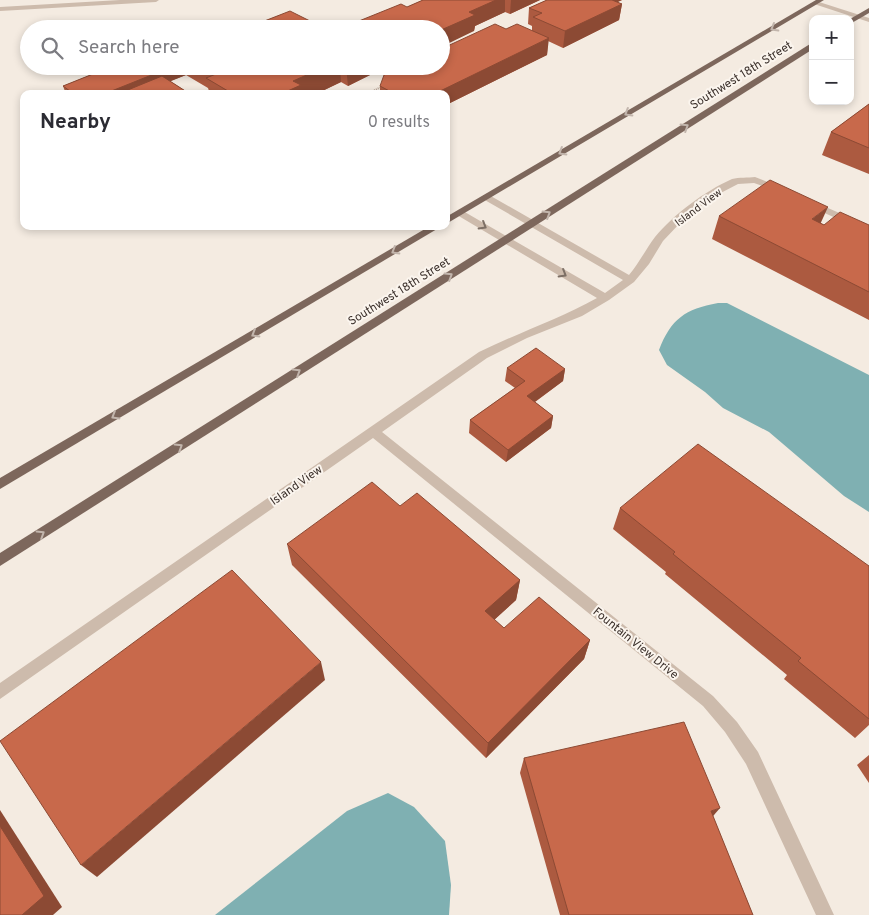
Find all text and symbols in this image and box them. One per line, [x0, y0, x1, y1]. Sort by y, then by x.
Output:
map controls [809, 15, 854, 105]
button: + [809, 15, 854, 60]
search box [20, 20, 450, 75]
one-way arrow [770, 21, 779, 31]
icon: search [38, 34, 66, 62]
text: Search here [78, 36, 180, 60]
street label: Southwest 18th Street [687, 38, 796, 114]
button: − [809, 60, 854, 105]
one-way arrow [625, 107, 634, 117]
text: Nearby [40, 109, 111, 136]
text: 0 results [368, 113, 430, 133]
one-way arrow [679, 124, 688, 133]
one-way arrow [559, 146, 568, 156]
street label: Island View [672, 186, 725, 230]
one-way arrow [542, 210, 551, 220]
one-way arrow [478, 220, 487, 230]
one-way arrow [391, 245, 400, 255]
street label: Southwest 18th Street [345, 254, 454, 330]
one-way arrow [558, 267, 567, 277]
one-way arrow [443, 273, 452, 283]
one-way arrow [251, 327, 260, 337]
one-way arrow [291, 369, 300, 379]
one-way arrow [112, 410, 121, 420]
one-way arrow [173, 444, 182, 453]
street label: Island View [267, 462, 326, 510]
one-way arrow [36, 530, 45, 540]
street label: Fountain View Drive [589, 604, 682, 683]

